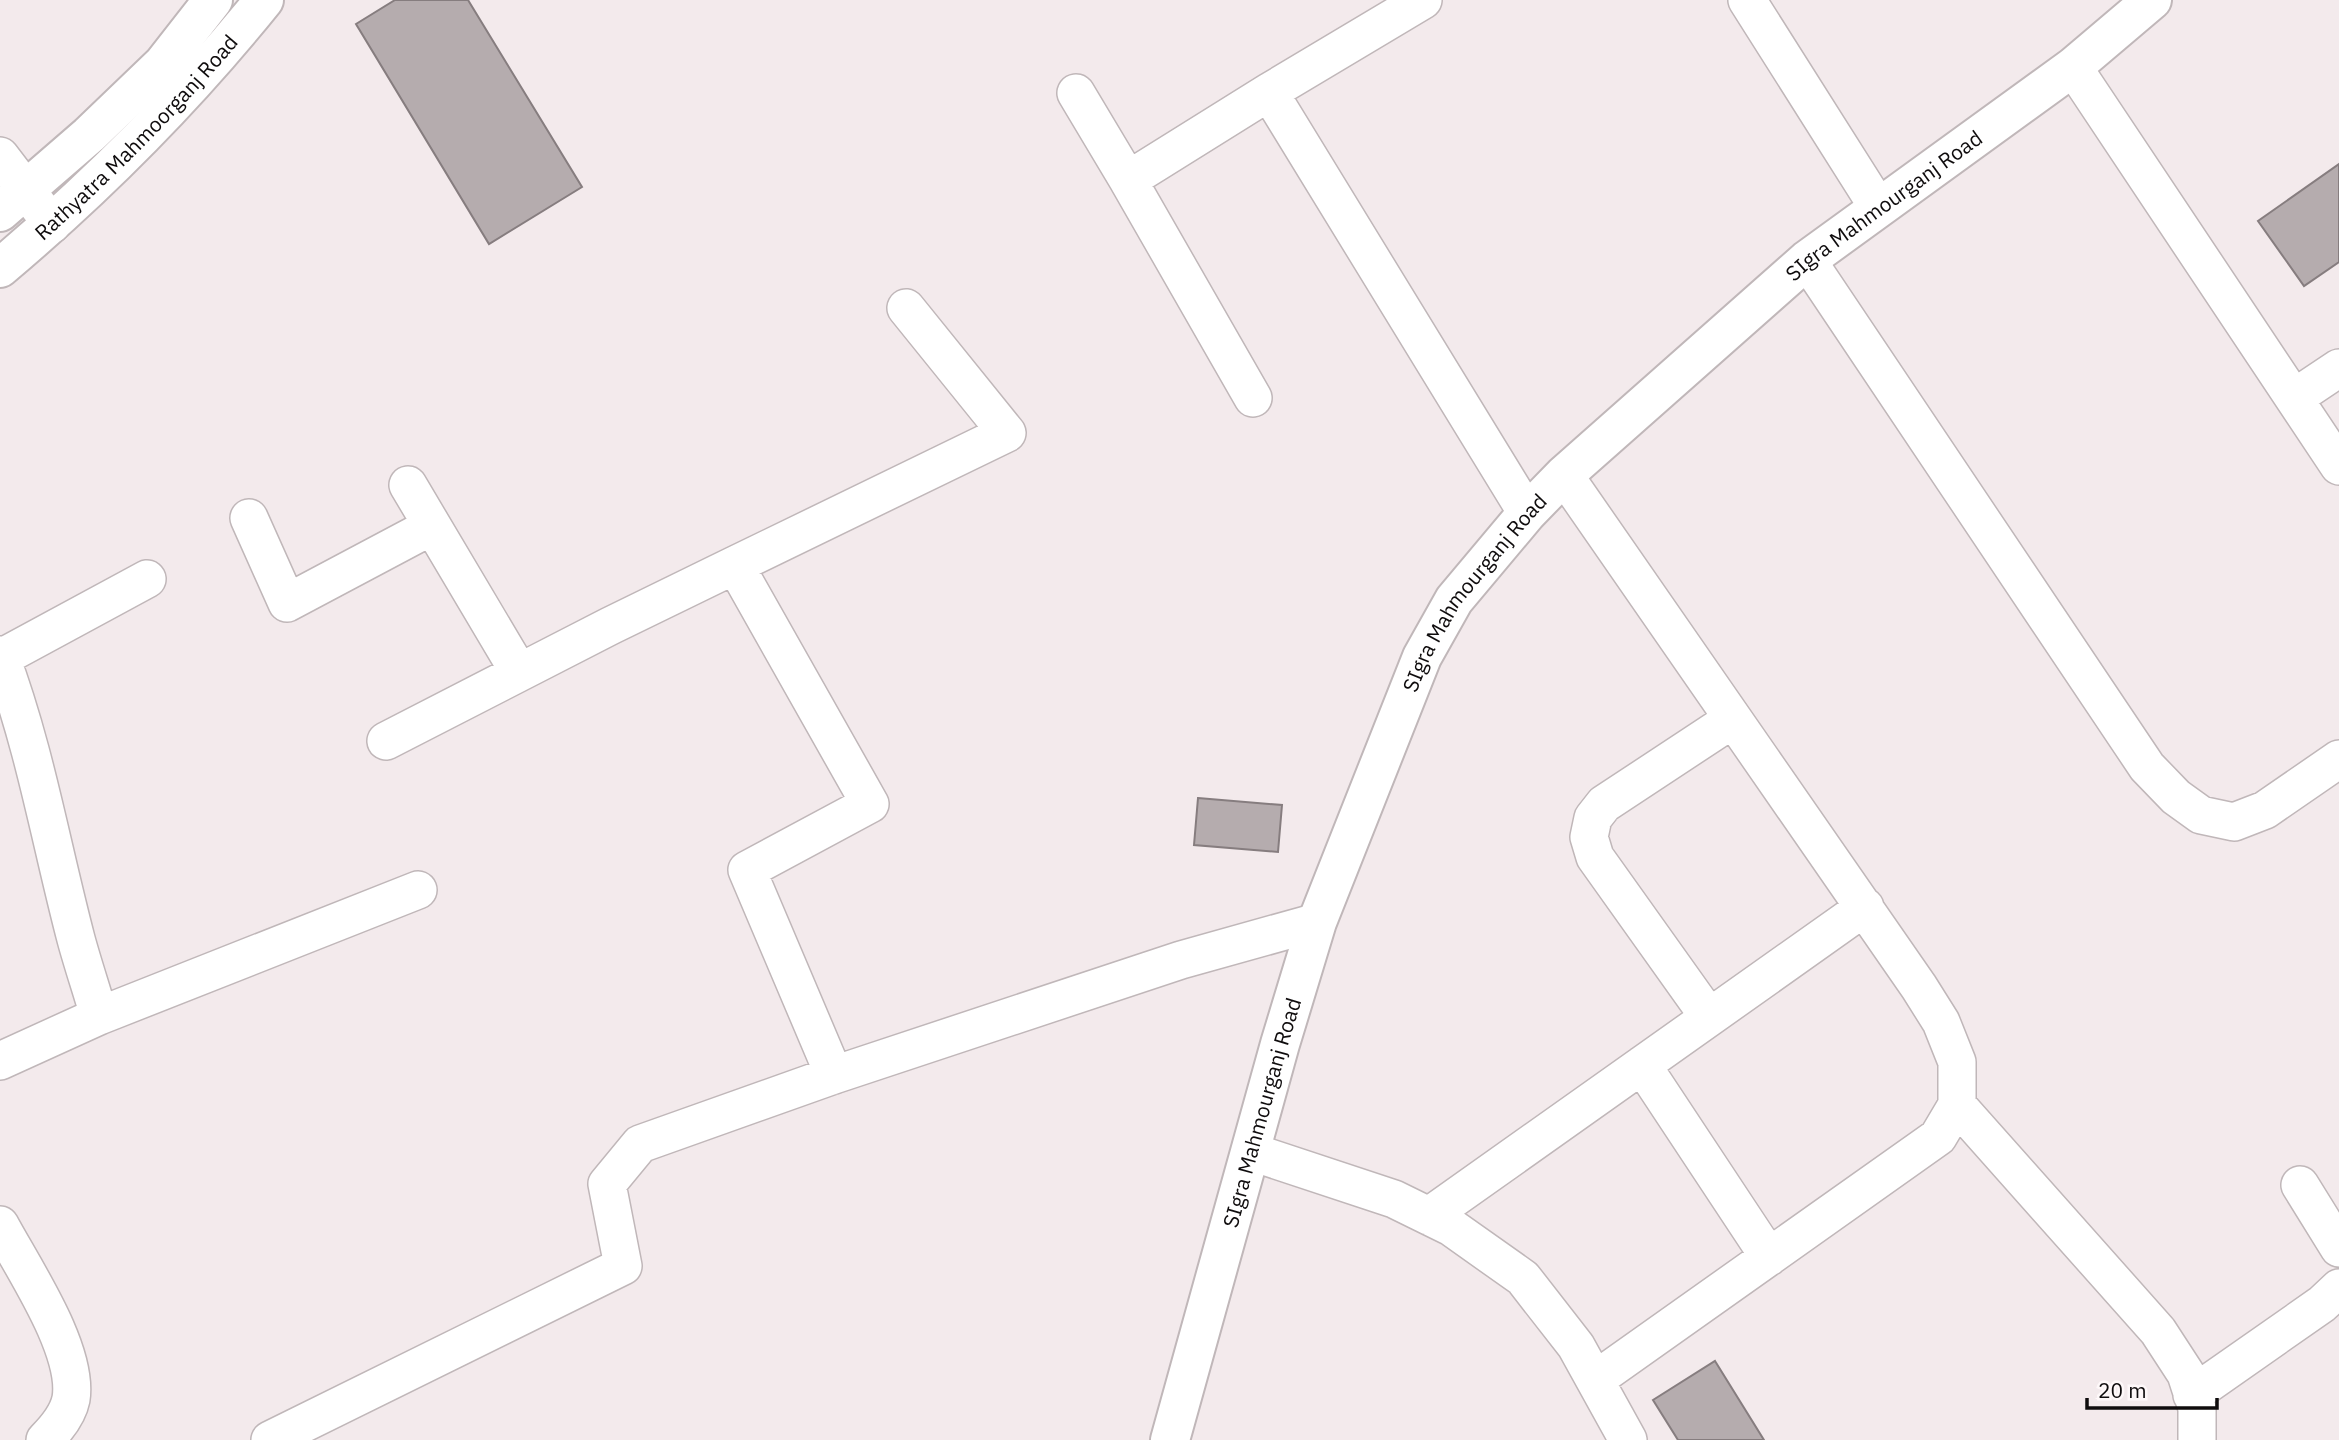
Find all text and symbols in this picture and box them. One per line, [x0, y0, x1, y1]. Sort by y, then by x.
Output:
street label: Rathyatra Mahmoorganj Road [28, 28, 244, 246]
street label: SIgra Mahmourganj Road [1779, 124, 1988, 287]
street label: SIgra Mahmourganj Road [1396, 487, 1553, 696]
street label: SIgra Mahmourganj Road [1216, 994, 1307, 1231]
scale bar [2087, 1366, 2216, 1410]
text: 20 m [2098, 1376, 2147, 1404]

